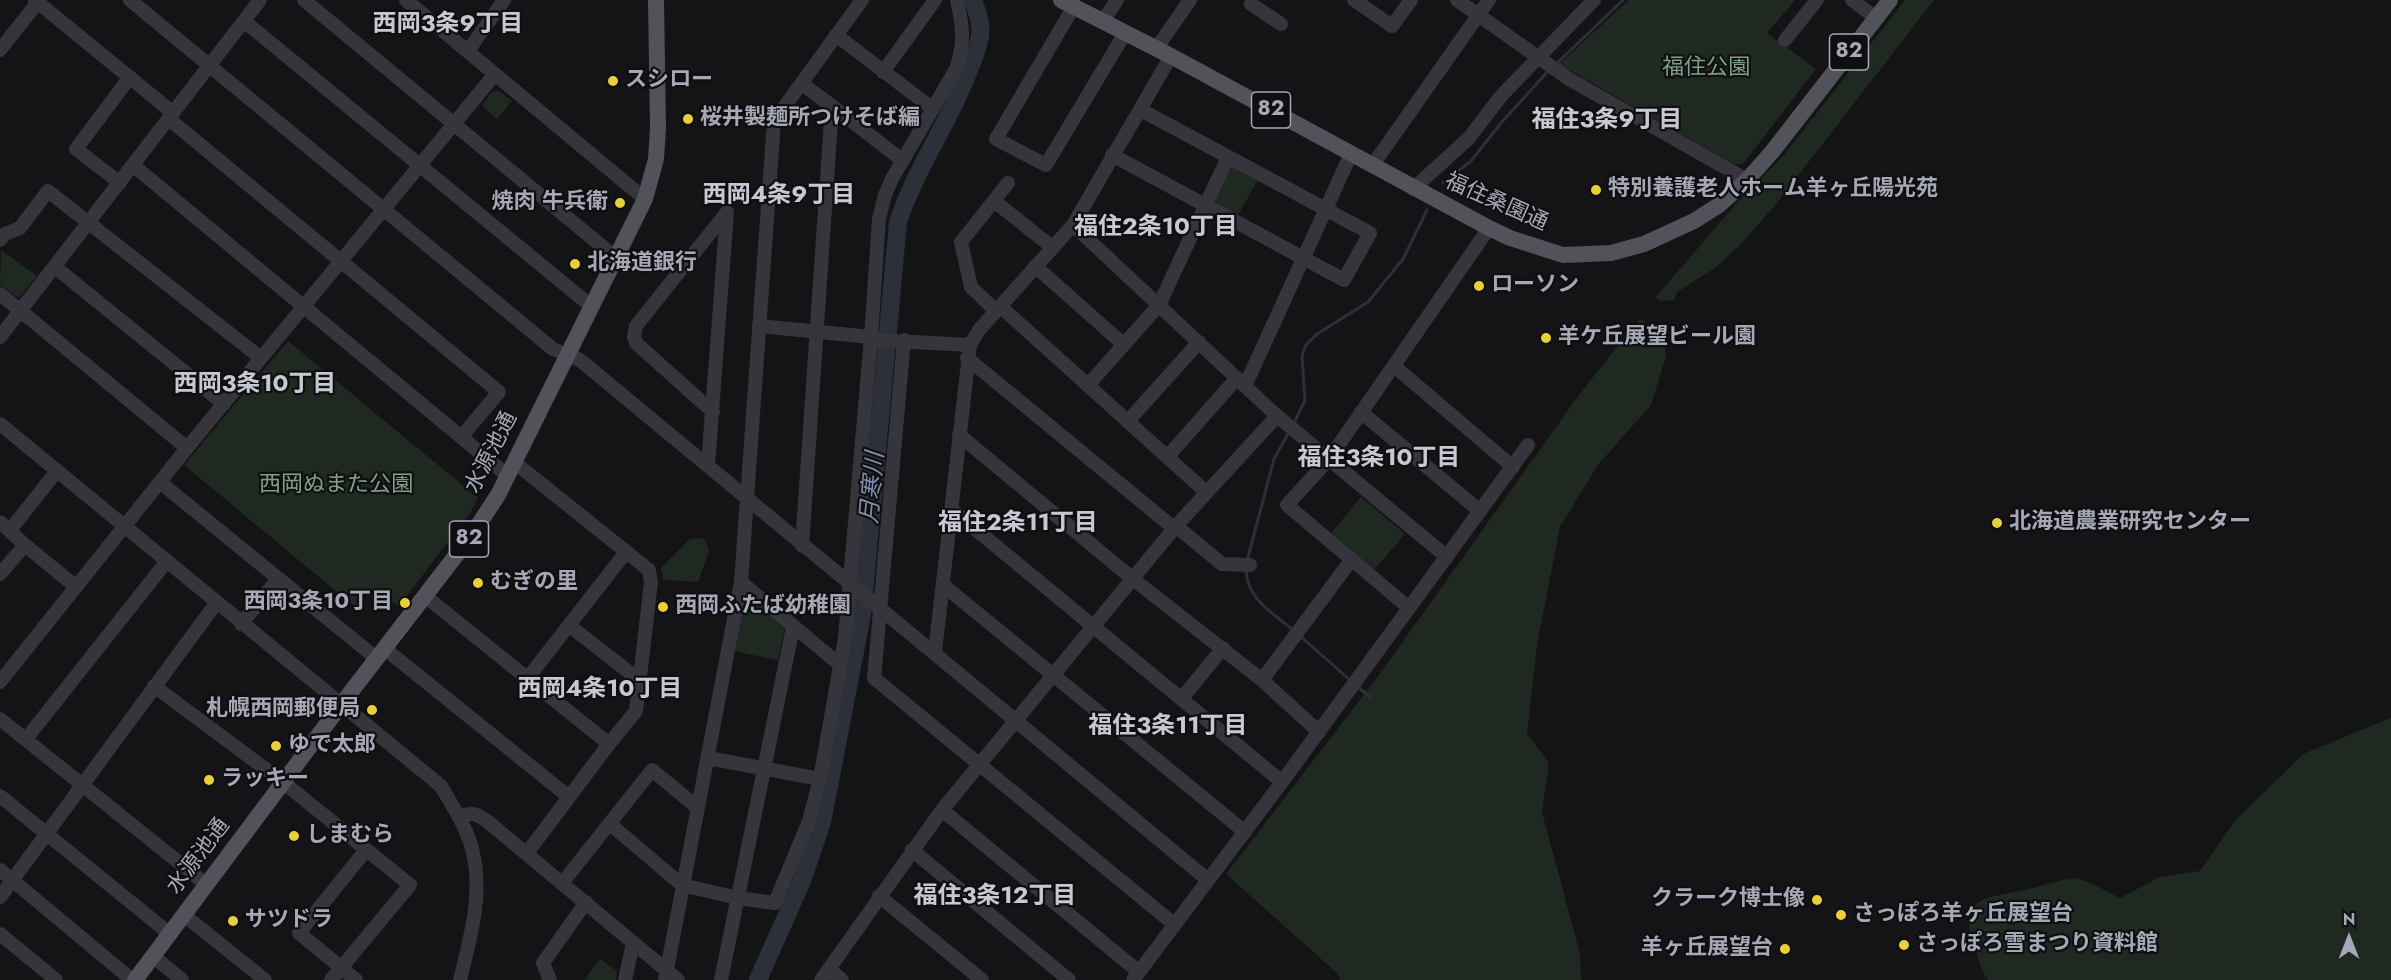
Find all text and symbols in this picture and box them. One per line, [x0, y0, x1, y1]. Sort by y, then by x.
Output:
district label: 西岡3条9丁目 [373, 11, 523, 39]
road number: 82 [1830, 34, 1868, 70]
park label: 福住公園 [1662, 56, 1750, 82]
place label: スシロー [625, 68, 713, 94]
marker: スシロー [606, 74, 620, 88]
road number: 82 [1252, 92, 1290, 128]
place label: 桜井製麺所つけそば編 [700, 106, 920, 132]
district label: 福住3条9丁目 [1532, 107, 1682, 135]
marker: 桜井製麺所つけそば編 [681, 112, 695, 126]
street label: 福住桑園通 [1440, 169, 1552, 237]
place label: 特別養護老人ホーム羊ヶ丘陽光苑 [1608, 177, 1938, 203]
district label: 西岡4条9丁目 [703, 182, 855, 210]
marker: 特別養護老人ホーム羊ヶ丘陽光苑 [1589, 183, 1603, 197]
place label: 焼肉 牛兵衛 [491, 190, 608, 216]
marker: 焼肉 牛兵衛 [613, 196, 627, 210]
district label: 福住2条10丁目 [1074, 214, 1238, 242]
place label: 北海道銀行 [587, 251, 697, 277]
marker: 北海道銀行 [568, 257, 582, 271]
place label: ローソン [1491, 273, 1579, 299]
marker: ローソン [1472, 279, 1486, 293]
place label: 羊ケ丘展望ビール園 [1558, 325, 1756, 351]
marker: 羊ケ丘展望ビール園 [1539, 331, 1553, 345]
district label: 西岡3条10丁目 [173, 371, 337, 399]
street label: 水源池通 [460, 408, 524, 498]
district label: 福住3条10丁目 [1297, 445, 1461, 473]
water label: 月寒川 [857, 451, 891, 525]
park label: 西岡ぬまた公園 [259, 473, 413, 499]
district label: 福住2条11丁目 [938, 510, 1098, 538]
place label: 北海道農業研究センター [2009, 510, 2251, 536]
marker: 北海道農業研究センター [1990, 516, 2004, 530]
road number: 82 [450, 521, 488, 557]
place label: むぎの里 [490, 570, 578, 596]
marker: むぎの里 [471, 576, 485, 590]
place label: 西岡3条10丁目 [244, 590, 393, 616]
place label: 西岡ふたば幼稚園 [675, 594, 851, 620]
marker: 西岡3条10丁目 [398, 596, 412, 610]
marker: 西岡ふたば幼稚園 [656, 600, 670, 614]
district label: 西岡4条10丁目 [518, 676, 682, 704]
place label: 札幌西岡郵便局 [206, 697, 360, 723]
marker: 札幌西岡郵便局 [365, 703, 379, 717]
district label: 福住3条11丁目 [1088, 713, 1248, 741]
place label: ゆで太郎 [288, 733, 376, 759]
marker: ゆで太郎 [269, 739, 283, 753]
place label: ラッキー [221, 767, 309, 793]
marker: ラッキー [202, 773, 216, 787]
street label: 水源池通 [162, 814, 236, 900]
place label: しまむら [306, 823, 394, 849]
marker: しまむら [287, 829, 301, 843]
district label: 福住3条12丁目 [914, 883, 1076, 911]
place label: クラーク博士像 [1651, 887, 1805, 913]
marker: クラーク博士像 [1810, 893, 1824, 907]
place label: さっぽろ羊ヶ丘展望台 [1853, 902, 2073, 928]
place label: サツドラ [245, 908, 333, 934]
marker: さっぽろ羊ヶ丘展望台 [1834, 908, 1848, 922]
north arrow [2319, 908, 2379, 968]
text: N [2343, 908, 2355, 931]
marker: サツドラ [226, 914, 240, 928]
place label: さっぽろ雪まつり資料館 [1916, 932, 2158, 958]
place label: 羊ヶ丘展望台 [1641, 936, 1773, 962]
marker: さっぽろ雪まつり資料館 [1897, 938, 1911, 952]
marker: 羊ヶ丘展望台 [1778, 942, 1792, 956]

